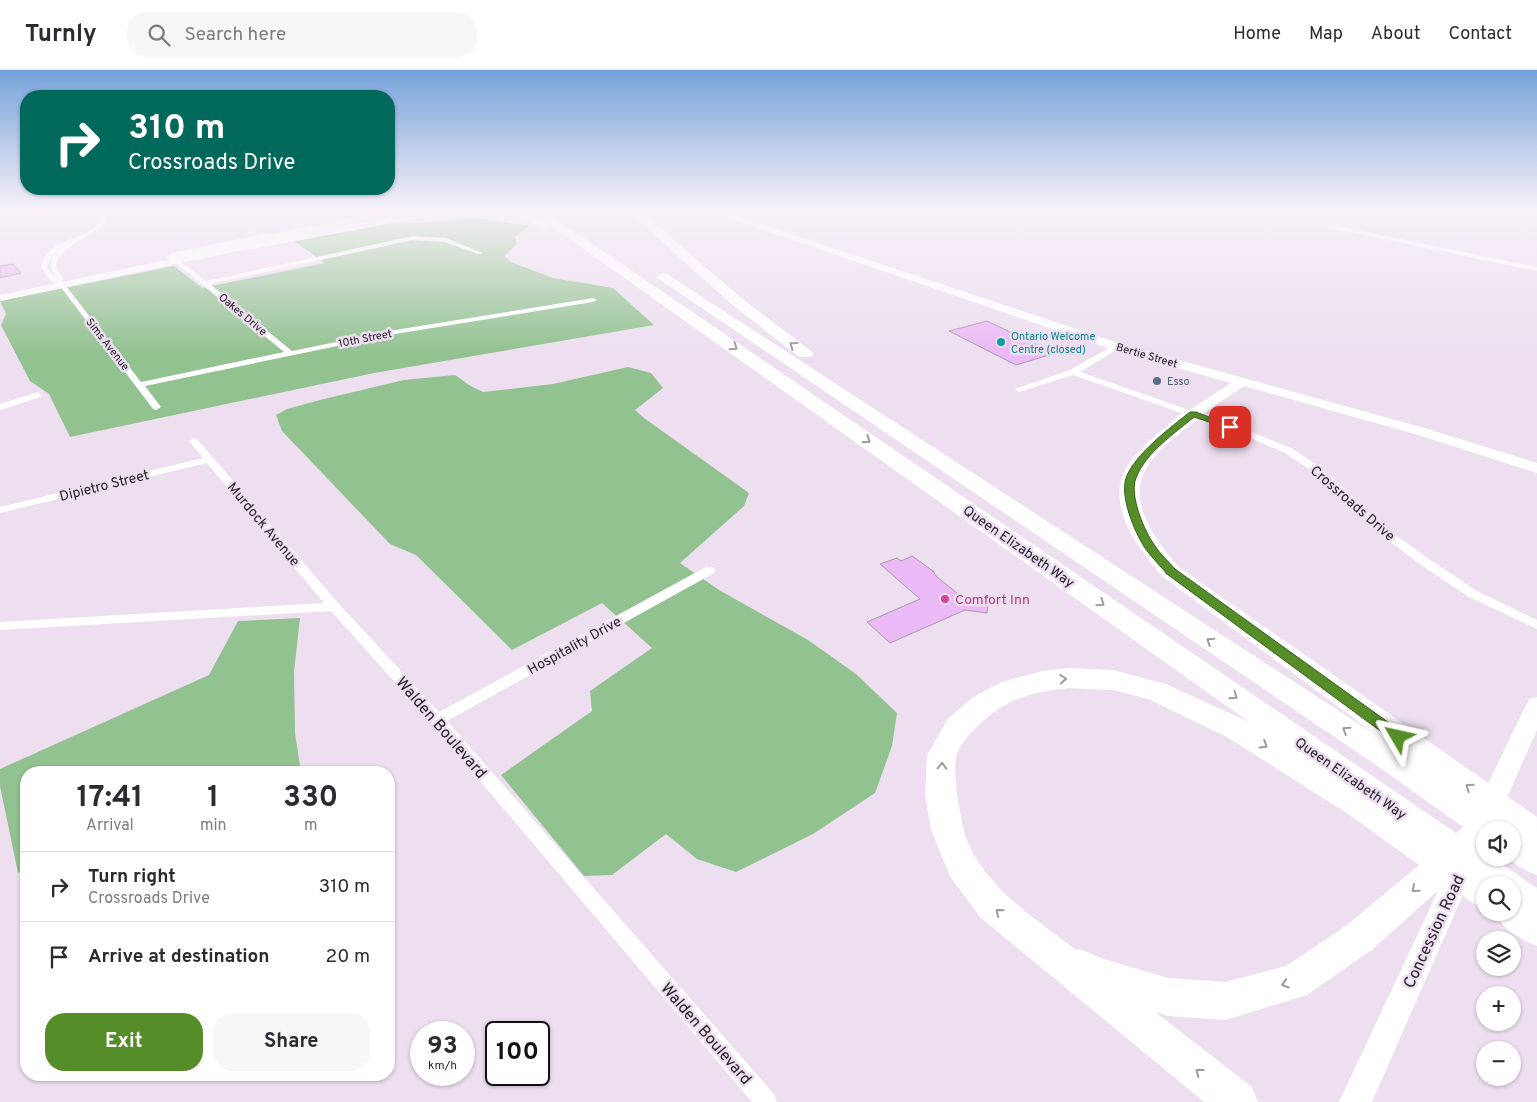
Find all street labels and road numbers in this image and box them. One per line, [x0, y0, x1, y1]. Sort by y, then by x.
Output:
street label: Oakes Drive [215, 291, 269, 339]
street label: Sims Avenue [82, 316, 132, 374]
street label: 10th Street [337, 327, 393, 351]
street label: Bertie Street [1114, 341, 1179, 371]
street label: Crossroads Drive [1306, 463, 1398, 545]
street label: Dipietro Street [58, 467, 151, 506]
street label: Murdock Avenue [223, 480, 303, 570]
street label: Queen Elizabeth Way [959, 502, 1077, 592]
street label: Hospitality Drive [525, 614, 624, 679]
street label: Walden Boulevard [391, 673, 490, 783]
street label: Queen Elizabeth Way [1291, 734, 1409, 824]
street label: Concession Road [1400, 872, 1470, 992]
street label: Walden Boulevard [656, 979, 755, 1089]

